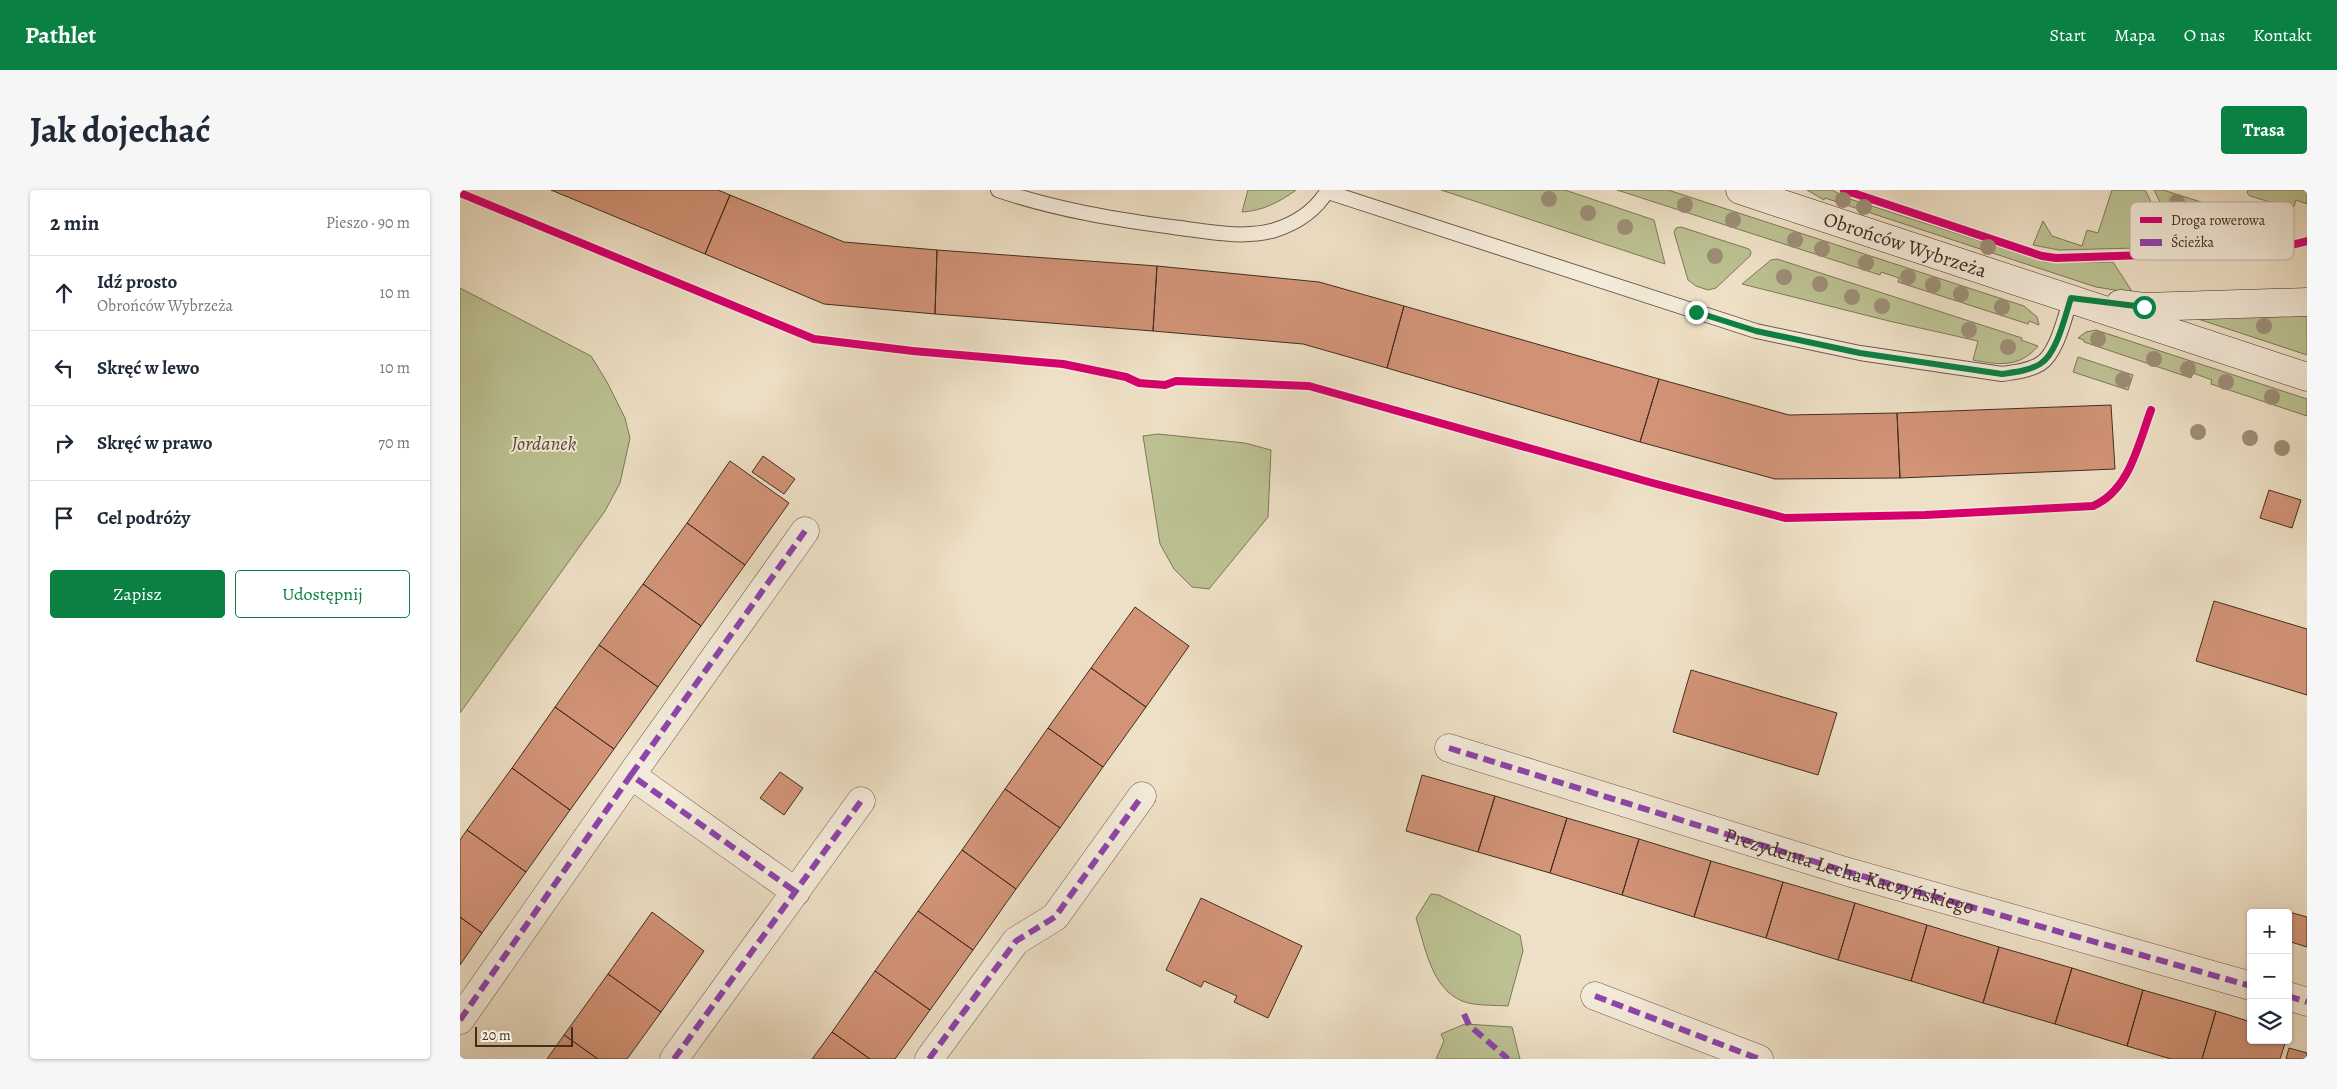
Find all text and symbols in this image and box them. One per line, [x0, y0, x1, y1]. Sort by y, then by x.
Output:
text: Pathlet [25, 19, 96, 51]
text: Start [2050, 23, 2086, 47]
text: Mapa [2114, 23, 2156, 47]
text: O nas [2184, 23, 2225, 47]
text: Kontakt [2253, 23, 2312, 47]
text: Jak dojechać [30, 106, 210, 154]
button: Trasa [2221, 106, 2307, 154]
legend [2130, 202, 2294, 260]
street label: Obrońców Wybrzeża [1820, 206, 1991, 285]
text: 2 min [50, 209, 99, 237]
text: Droga rowerowa [2171, 211, 2266, 230]
text: Pieszo · 90 m [326, 212, 410, 234]
text: Ścieżka [2171, 233, 2214, 252]
text: Idź prosto [97, 269, 177, 295]
icon: ahead [50, 279, 78, 307]
text: 10 m [380, 282, 410, 304]
text: Obrońców Wybrzeża [97, 295, 233, 317]
route start [2133, 296, 2156, 319]
route end [1685, 301, 1708, 324]
icon: left [50, 354, 78, 382]
text: Skręć w lewo [97, 355, 200, 381]
text: 10 m [380, 357, 410, 379]
icon: right [50, 429, 78, 457]
text: Skręć w prawo [97, 430, 212, 456]
park label: Jordanek [511, 430, 576, 457]
text: 70 m [378, 432, 410, 454]
icon: arrive [50, 504, 78, 532]
text: Cel podróży [97, 505, 190, 531]
button: Zapisz [50, 570, 225, 618]
button: Udostępnij [235, 570, 410, 618]
street label: Prezydenta Lecha Kaczyńskiego [1721, 821, 1977, 921]
map controls [2247, 909, 2292, 1044]
button: + [2247, 909, 2292, 954]
button: − [2247, 954, 2292, 999]
button: layers [2247, 999, 2292, 1044]
scale bar [475, 1024, 572, 1047]
text: 20 m [482, 1026, 511, 1045]

